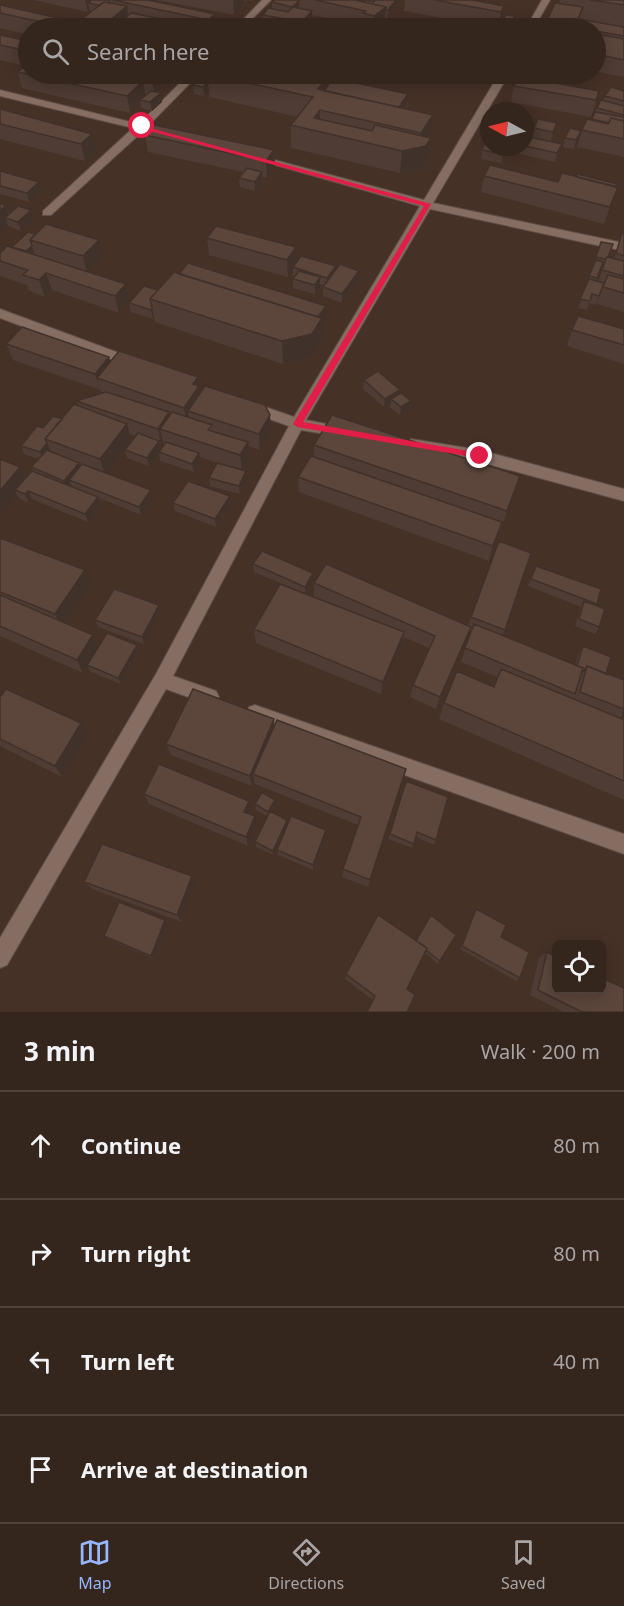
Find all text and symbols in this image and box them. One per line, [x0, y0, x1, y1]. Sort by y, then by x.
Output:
search box [18, 18, 606, 84]
icon: search [39, 35, 72, 68]
text: Search here [87, 36, 209, 66]
north arrow [480, 102, 534, 156]
route start [128, 112, 154, 138]
route end [466, 442, 492, 468]
map controls [552, 940, 606, 994]
button: locate [552, 940, 606, 994]
text: 3 min [24, 1033, 96, 1069]
text: Walk · 200 m [481, 1038, 600, 1065]
icon: ahead [24, 1129, 57, 1162]
text: Continue [81, 1130, 181, 1160]
text: 80 m [553, 1132, 600, 1159]
icon: right [24, 1237, 57, 1270]
text: Turn right [81, 1238, 191, 1268]
text: 80 m [553, 1240, 600, 1267]
icon: left [24, 1345, 57, 1378]
text: Turn left [81, 1346, 175, 1376]
text: 40 m [553, 1348, 600, 1375]
icon: arrive [24, 1453, 57, 1486]
text: Arrive at destination [81, 1454, 308, 1484]
tab: Map [78, 1536, 112, 1594]
tab: Directions [268, 1536, 344, 1594]
tab: Saved [501, 1536, 546, 1594]

